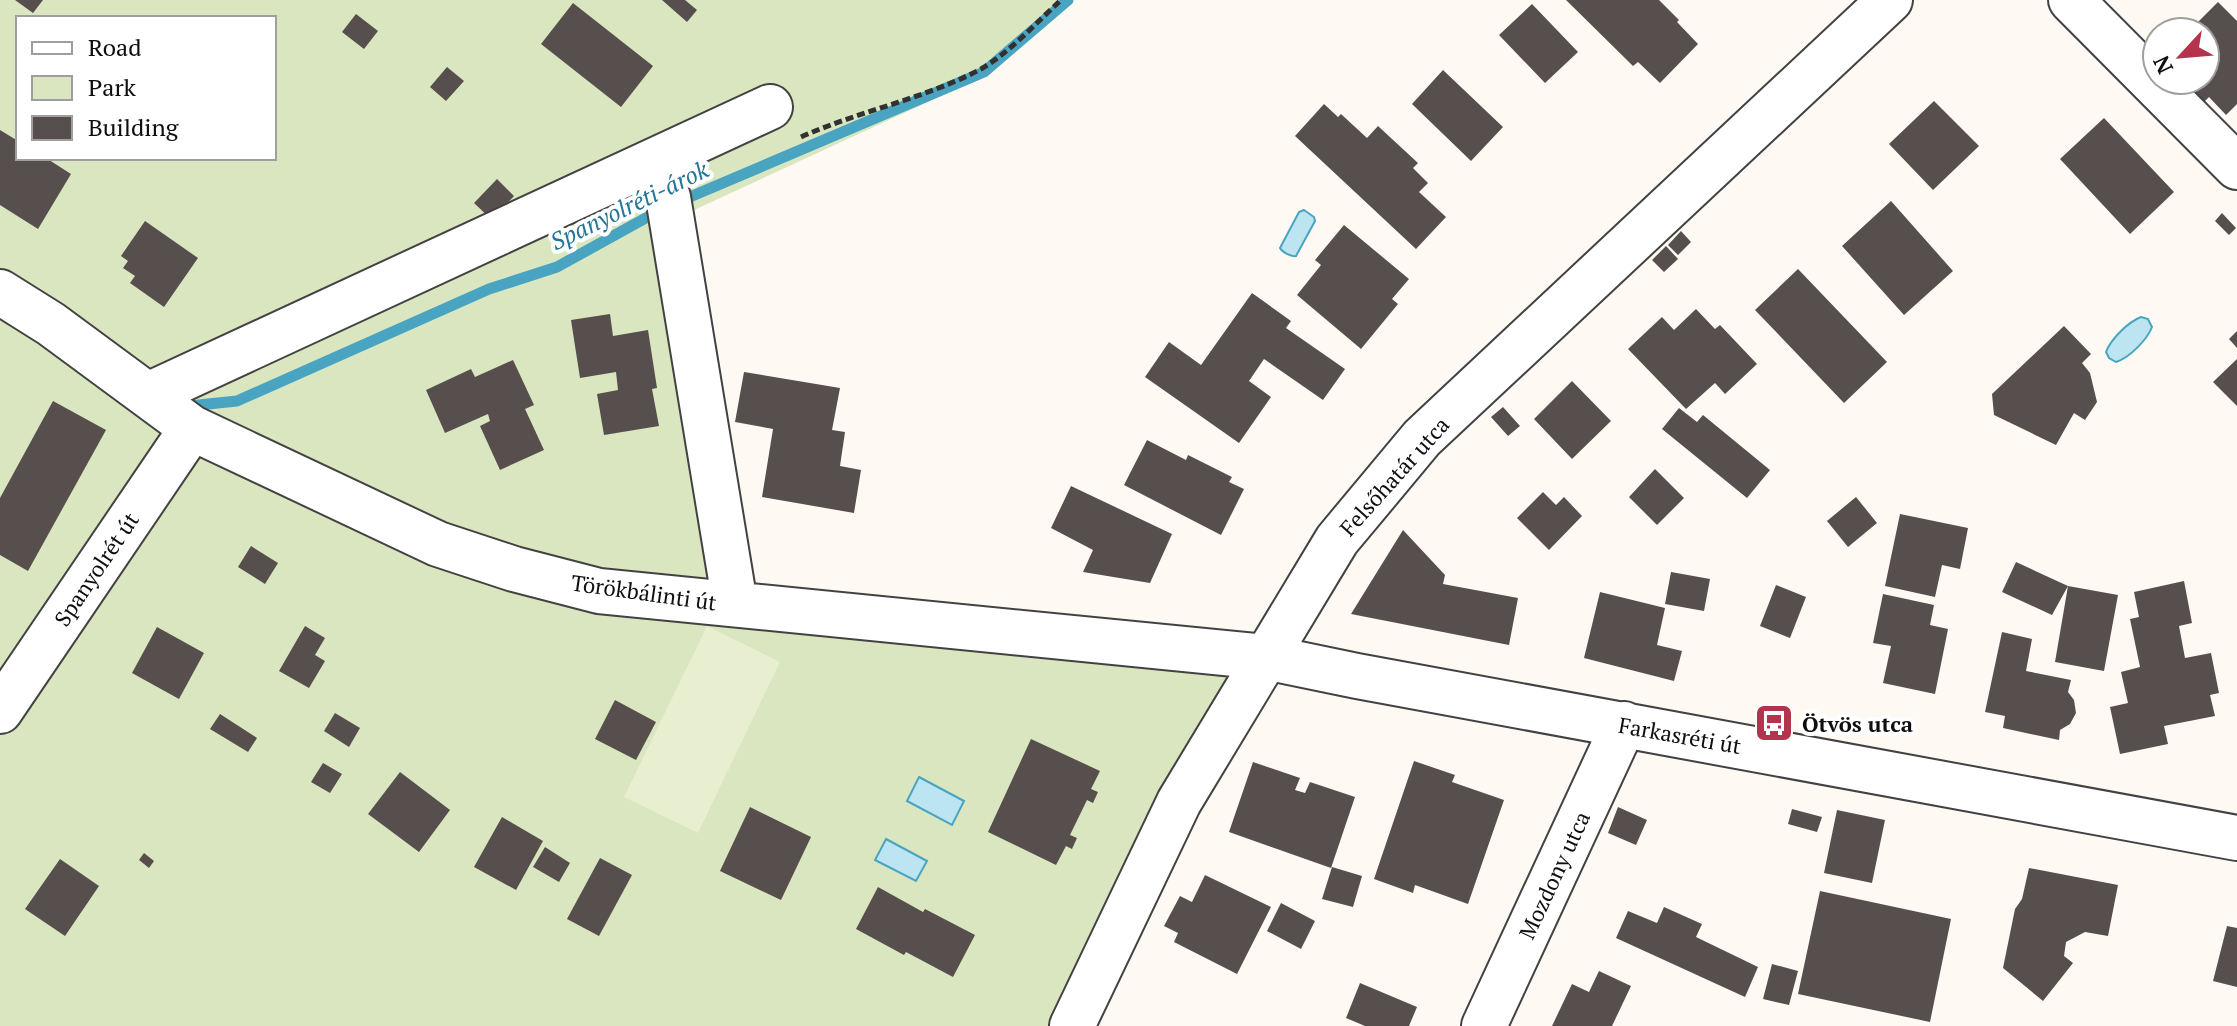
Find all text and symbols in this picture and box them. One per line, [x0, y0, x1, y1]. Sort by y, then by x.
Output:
legend [16, 16, 276, 160]
north arrow [2141, 16, 2221, 96]
text: Road [88, 31, 142, 63]
text: N [2146, 51, 2179, 79]
text: Park [88, 71, 137, 103]
text: Building [88, 111, 179, 143]
water label: Spanyolréti-árok [545, 153, 714, 257]
street label: Felsőhatár utca [1333, 410, 1455, 542]
street label: Spanyolrét út [47, 506, 145, 632]
street label: Törökbálinti út [569, 567, 719, 617]
bus stop icon: Ötvös utca [1753, 702, 1795, 744]
place label: Ötvös utca [1802, 709, 1913, 738]
street label: Farkasréti út [1616, 710, 1744, 760]
street label: Mozdony utca [1512, 806, 1596, 944]

